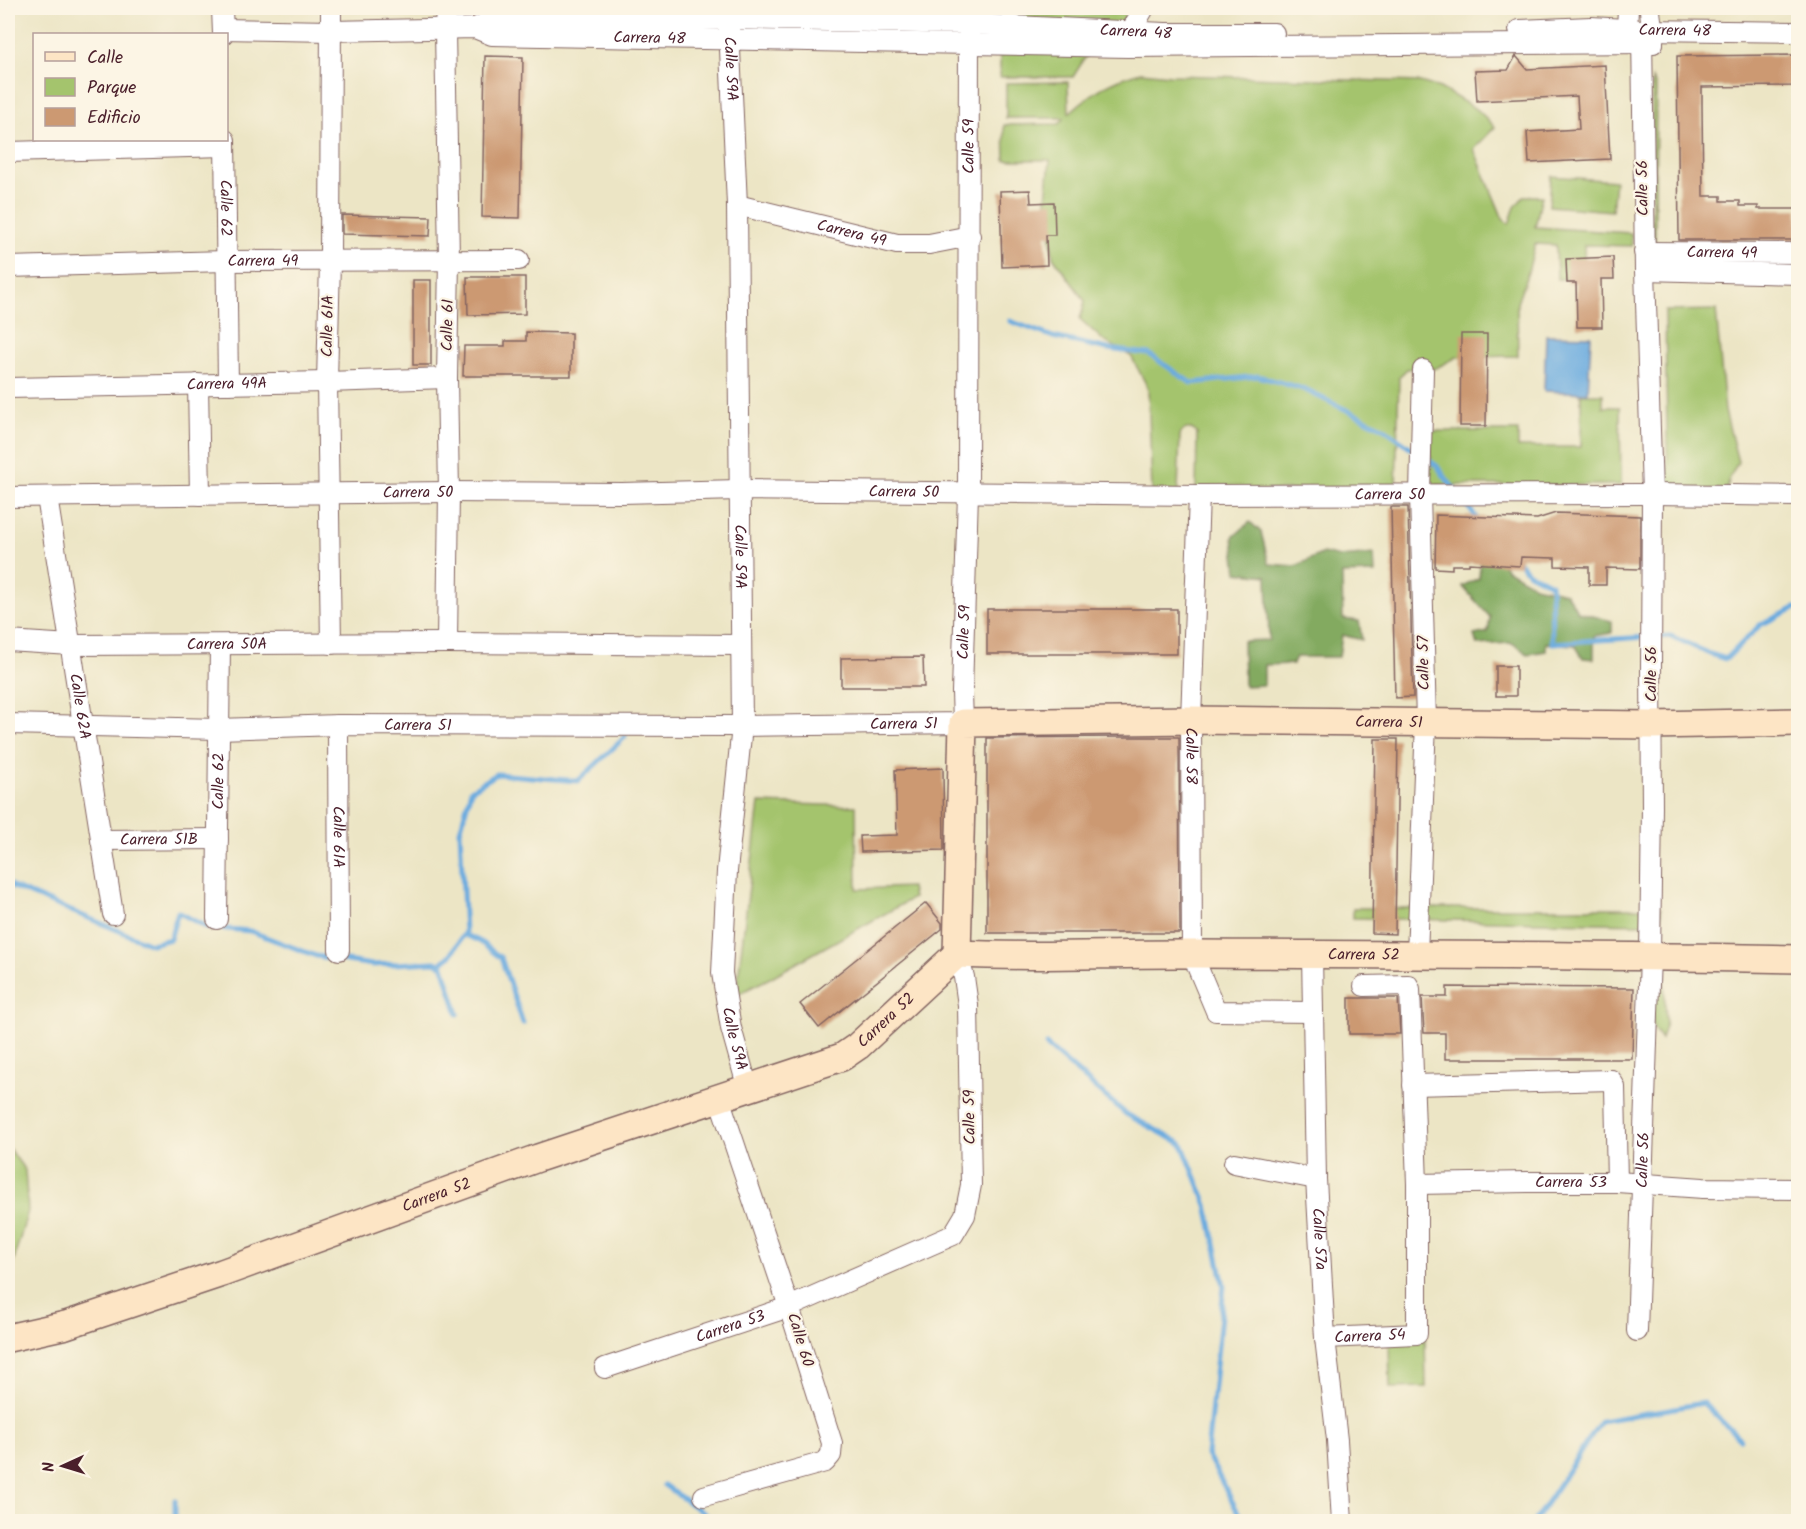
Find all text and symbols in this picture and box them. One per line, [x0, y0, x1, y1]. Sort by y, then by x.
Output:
street label: Carrera 48 [1638, 17, 1712, 43]
street label: Carrera 48 [1099, 18, 1173, 46]
street label: Carrera 48 [613, 25, 686, 51]
legend [33, 33, 228, 141]
street label: Calle 59A [717, 36, 745, 102]
text: Calle [87, 44, 123, 73]
text: Parque [87, 74, 136, 103]
text: Edificio [87, 104, 141, 133]
street label: Calle 59 [956, 119, 981, 174]
street label: Calle 56 [1630, 160, 1656, 216]
street label: Calle 62 [213, 179, 239, 237]
street label: Carrera 49 [814, 212, 889, 254]
street label: Carrera 49 [1687, 240, 1758, 265]
street label: Carrera 49 [227, 248, 299, 273]
street label: Calle 61A [315, 294, 341, 357]
street label: Calle 61 [435, 299, 461, 351]
street label: Carrera 49A [186, 371, 268, 397]
street label: Carrera 50 [382, 479, 453, 505]
street label: Carrera 50 [868, 479, 939, 505]
street label: Carrera 50 [1355, 482, 1425, 507]
street label: Calle 59A [728, 524, 753, 590]
street label: Calle 59 [950, 604, 977, 660]
street label: Carrera 50A [187, 631, 267, 657]
street label: Calle 57 [1411, 635, 1437, 690]
street label: Calle 56 [1639, 646, 1664, 702]
street label: Calle 62A [63, 672, 98, 741]
street label: Carrera 51 [1355, 709, 1423, 735]
street label: Carrera 51 [870, 711, 938, 737]
street label: Carrera 51 [384, 713, 452, 738]
street label: Calle 58 [1179, 727, 1204, 785]
street label: Calle 62 [206, 752, 231, 810]
street label: Calle 61A [326, 806, 351, 868]
street label: Carrera 51B [120, 827, 198, 852]
street label: Carrera 52 [1328, 942, 1400, 967]
street label: Carrera 52 [851, 986, 921, 1054]
street label: Calle 59A [715, 1005, 755, 1074]
street label: Calle 59 [957, 1089, 983, 1145]
street label: Calle 56 [1629, 1132, 1656, 1189]
street label: Carrera 53 [1535, 1170, 1607, 1195]
street label: Carrera 52 [398, 1171, 474, 1219]
street label: Calle 57a [1305, 1207, 1334, 1271]
street label: Carrera 53 [692, 1303, 768, 1350]
street label: Calle 60 [780, 1310, 820, 1370]
street label: Carrera 54 [1334, 1322, 1406, 1350]
north arrow [33, 1436, 93, 1496]
text: N [37, 1461, 62, 1473]

